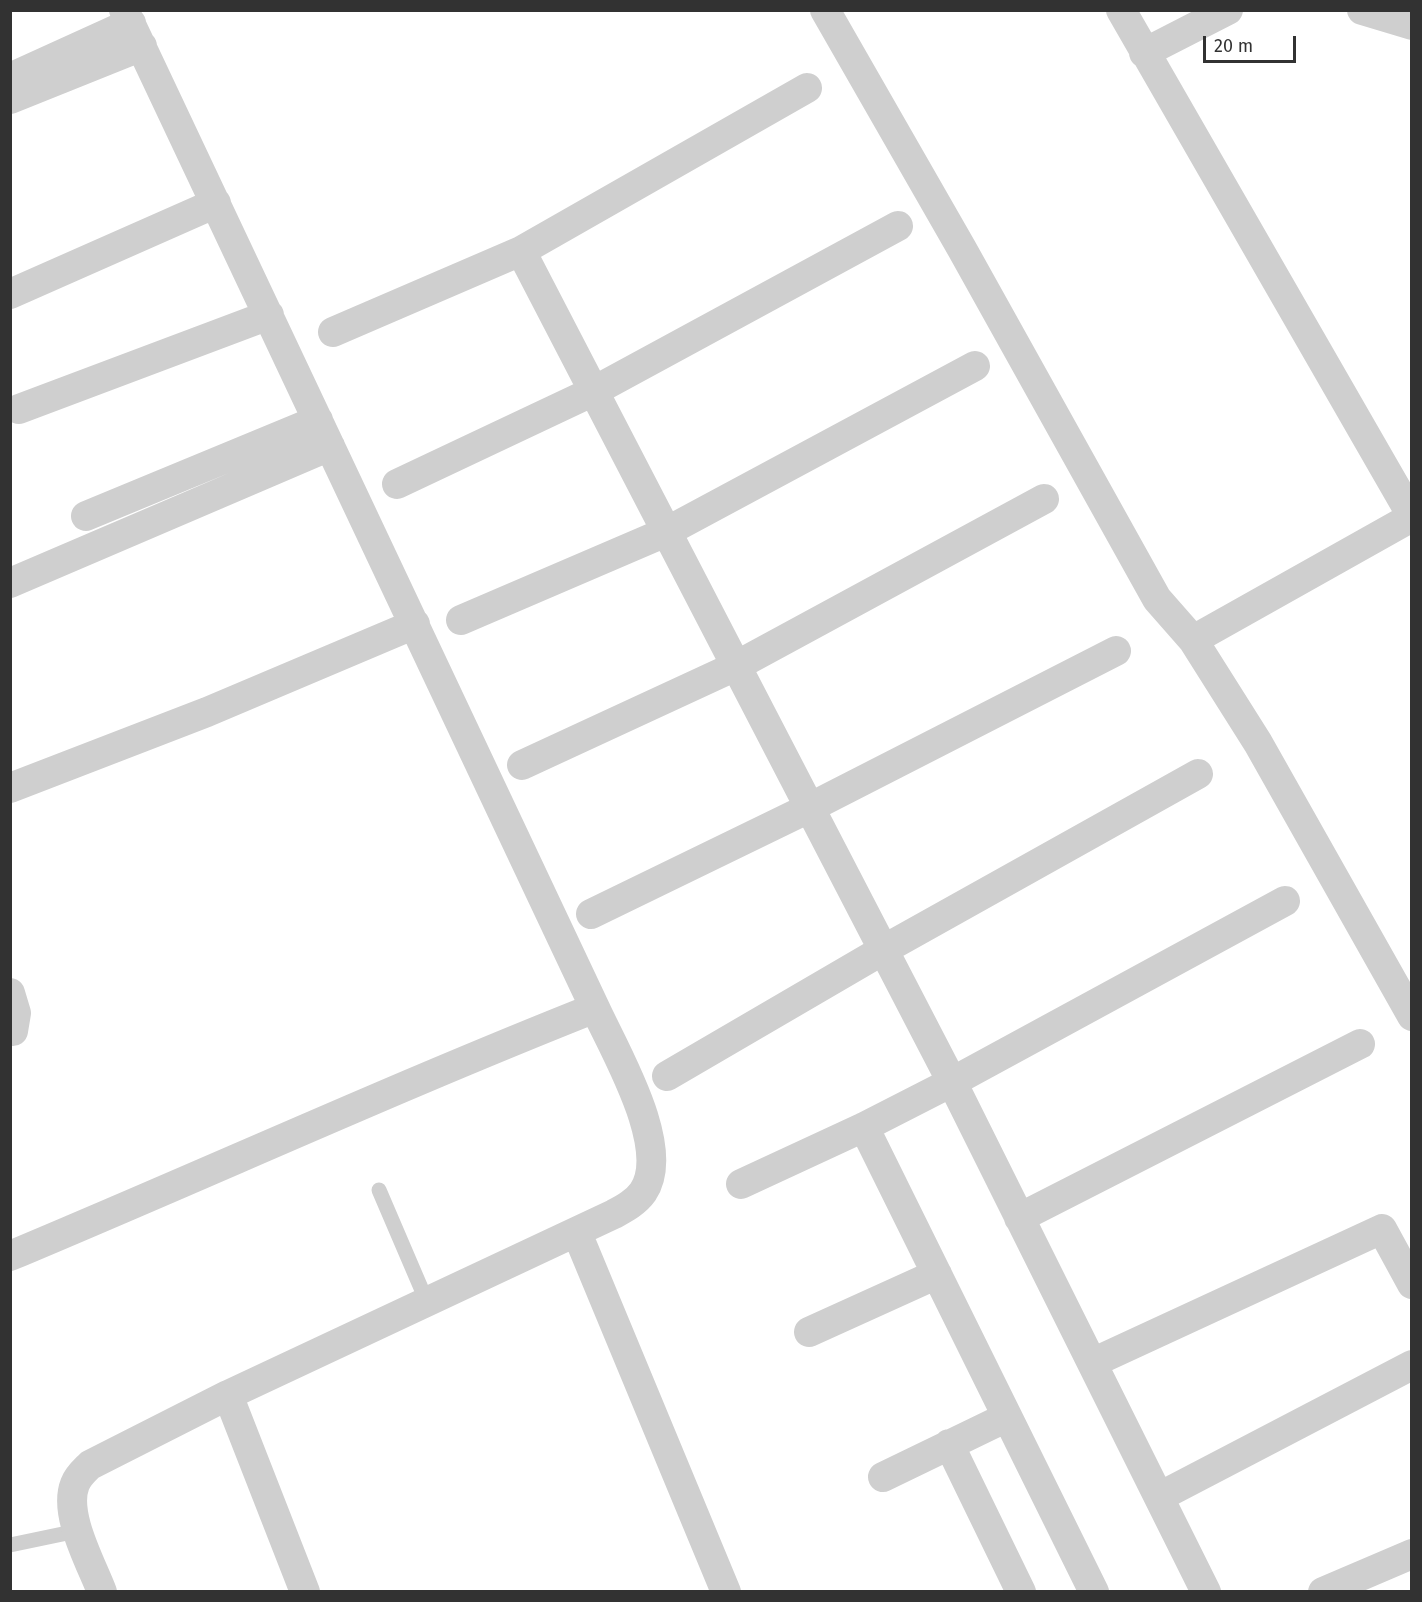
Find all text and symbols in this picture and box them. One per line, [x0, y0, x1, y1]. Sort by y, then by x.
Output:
scale bar [1206, 24, 1299, 62]
text: 20 m [1214, 35, 1253, 57]

